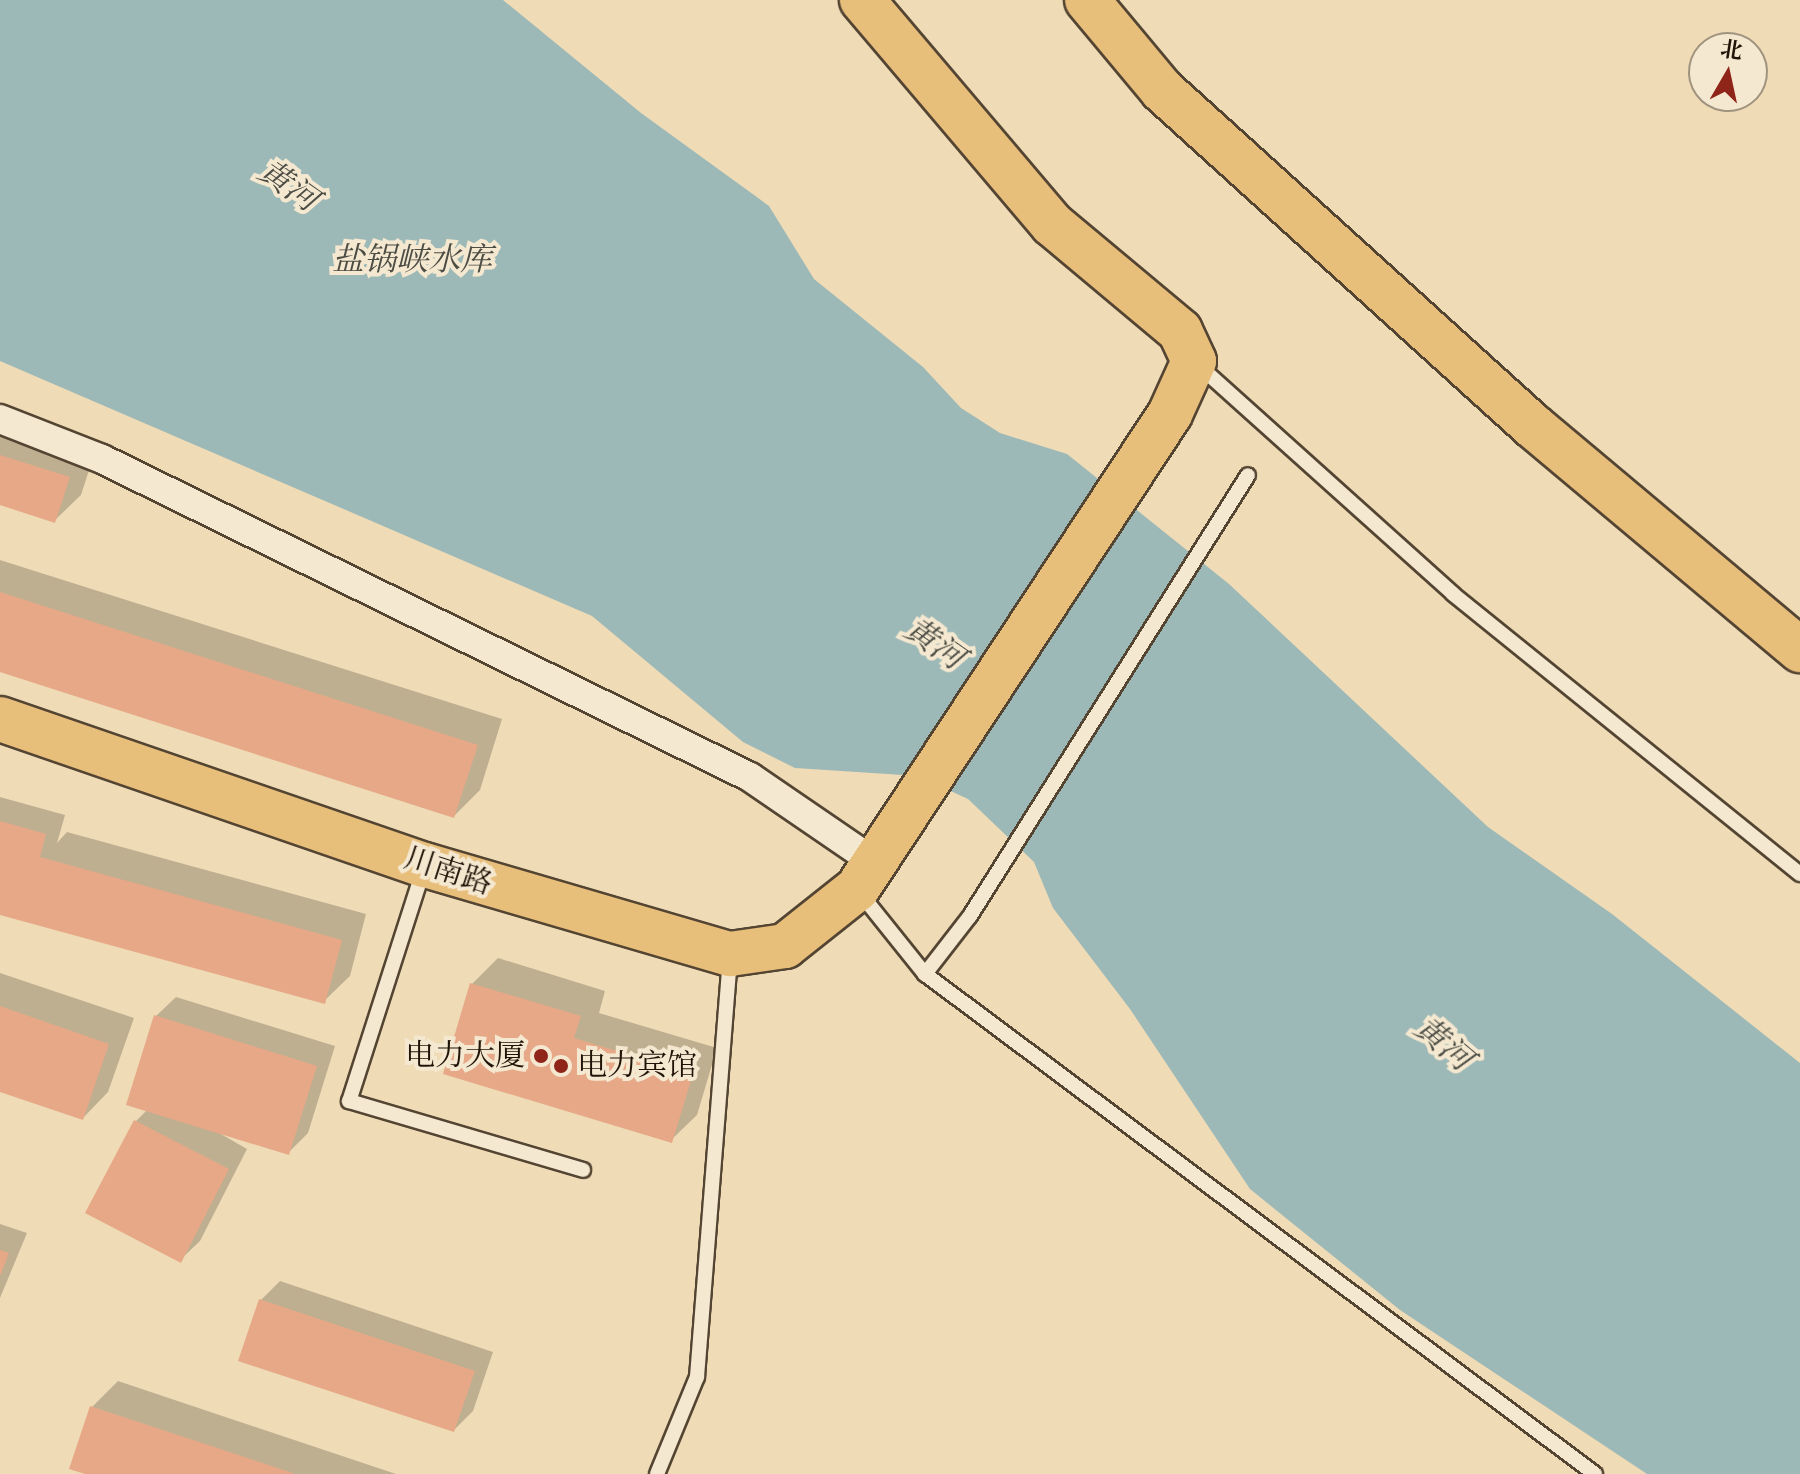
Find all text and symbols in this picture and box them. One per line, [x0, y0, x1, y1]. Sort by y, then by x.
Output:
north arrow [1688, 32, 1768, 112]
text: 北 [1718, 34, 1745, 67]
water label: 黄河 [251, 152, 325, 220]
water label: 盐锅峡水库 [332, 241, 492, 279]
water label: 黄河 [897, 610, 971, 678]
street label: 川南路 [400, 841, 496, 903]
water label: 黄河 [1406, 1009, 1480, 1079]
place label: 电力大厦 [405, 1038, 525, 1074]
marker: 电力大厦 [532, 1047, 550, 1065]
place label: 电力宾馆 [577, 1048, 697, 1084]
marker: 电力宾馆 [552, 1057, 570, 1075]

